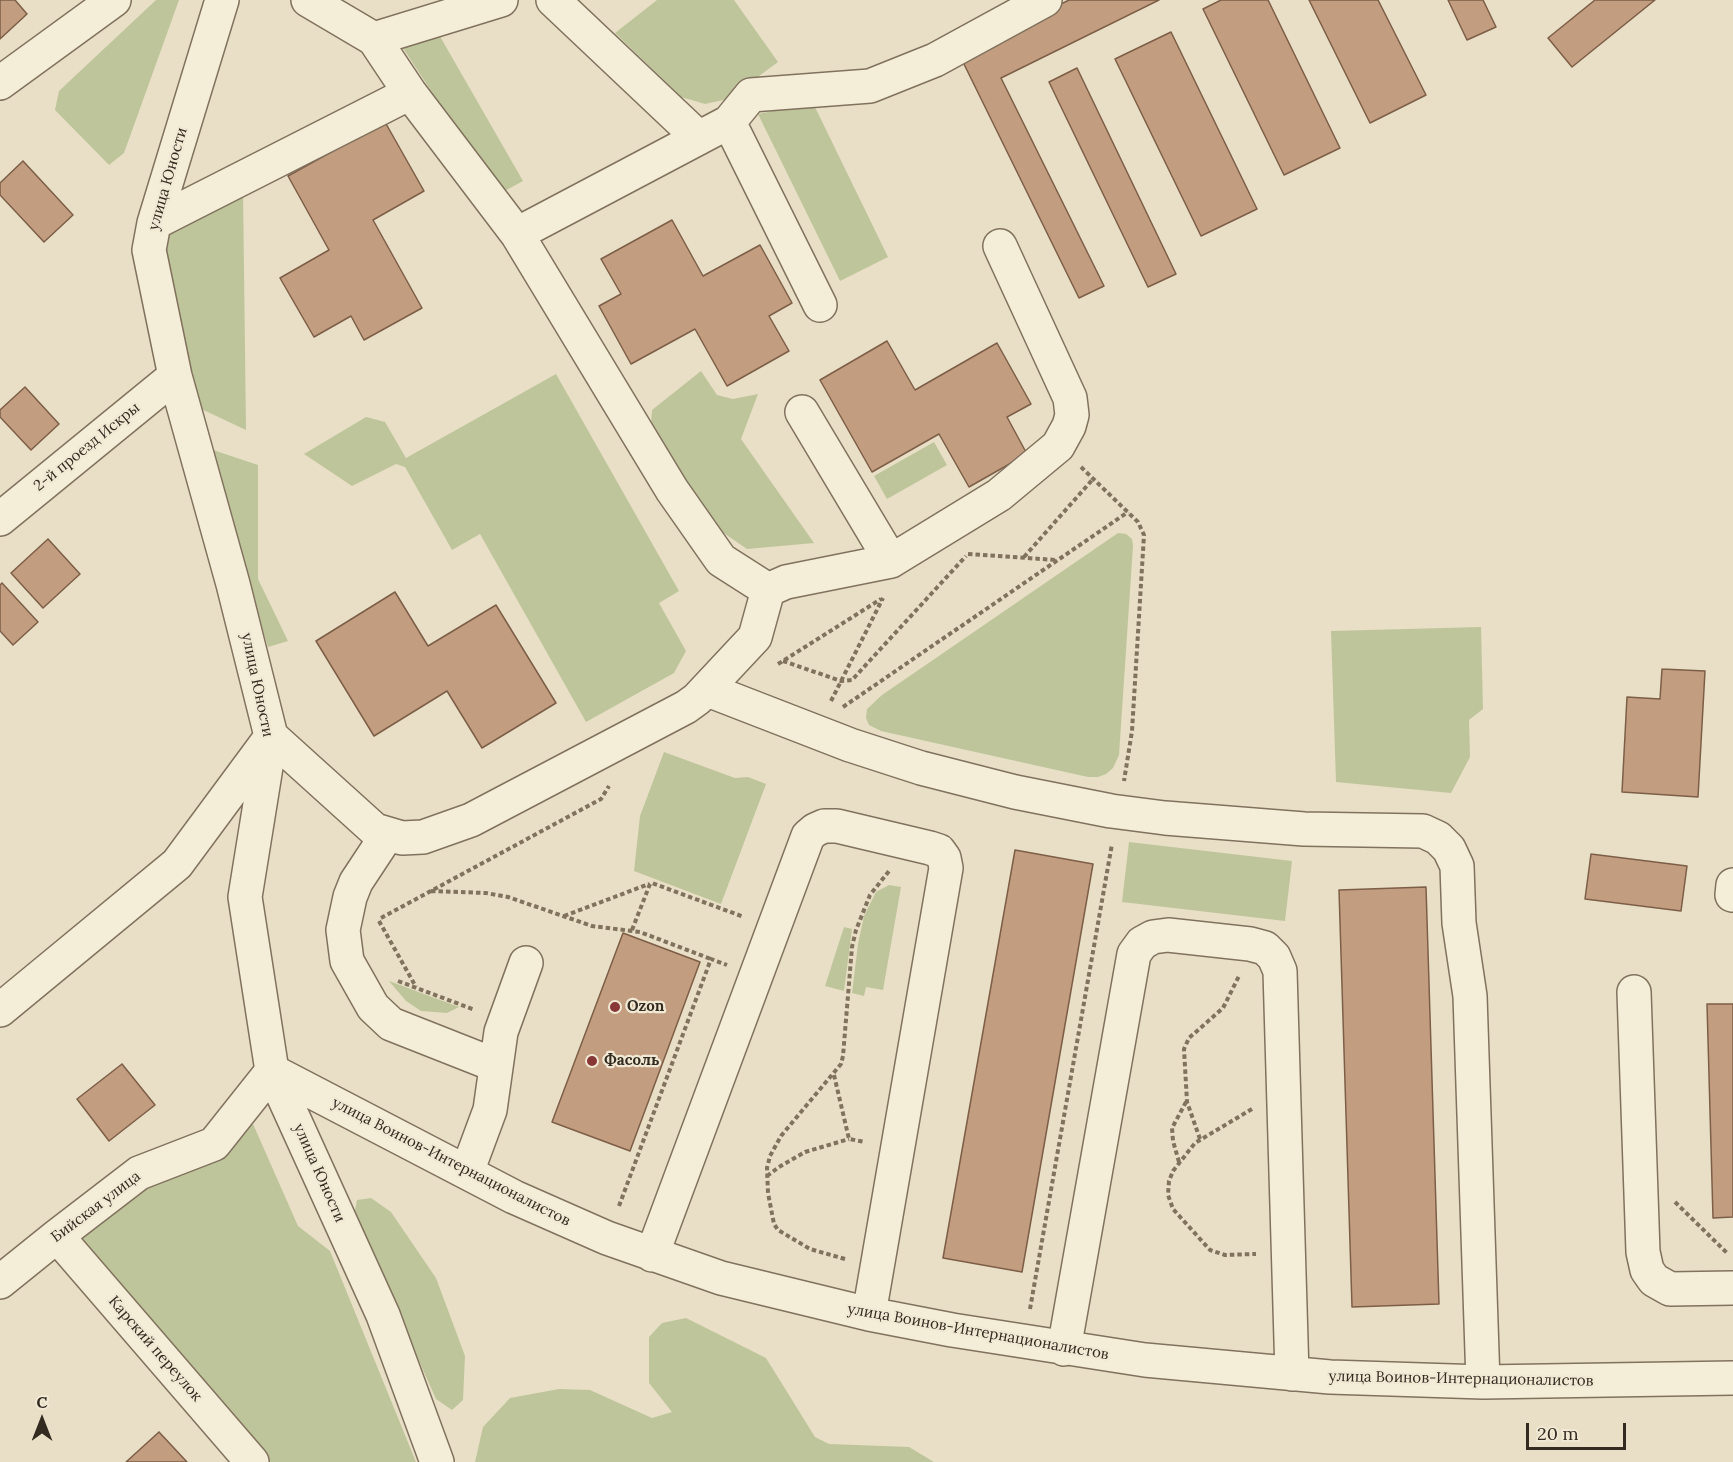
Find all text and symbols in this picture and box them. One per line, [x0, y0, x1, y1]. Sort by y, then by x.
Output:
street label: улица Юности [145, 126, 191, 232]
street label: 2-й проезд Искры [30, 399, 144, 495]
street label: улица Юности [237, 631, 277, 739]
place label: Ozon [627, 998, 664, 1016]
marker: Ozon [608, 1000, 622, 1014]
place label: Фасоль [604, 1052, 659, 1070]
marker: Фасоль [585, 1054, 599, 1068]
street label: улица Воинов-Интернационалистов [329, 1094, 573, 1230]
street label: улица Юности [289, 1121, 349, 1225]
street label: Бийская улица [48, 1168, 144, 1246]
street label: Карский переулок [104, 1293, 206, 1405]
street label: улица Воинов-Интернационалистов [846, 1300, 1110, 1364]
street label: улица Воинов-Интернационалистов [1328, 1368, 1594, 1390]
north arrow [12, 1390, 72, 1450]
text: С [36, 1392, 48, 1412]
scale bar [1529, 1411, 1630, 1449]
text: 20 m [1537, 1422, 1579, 1445]

